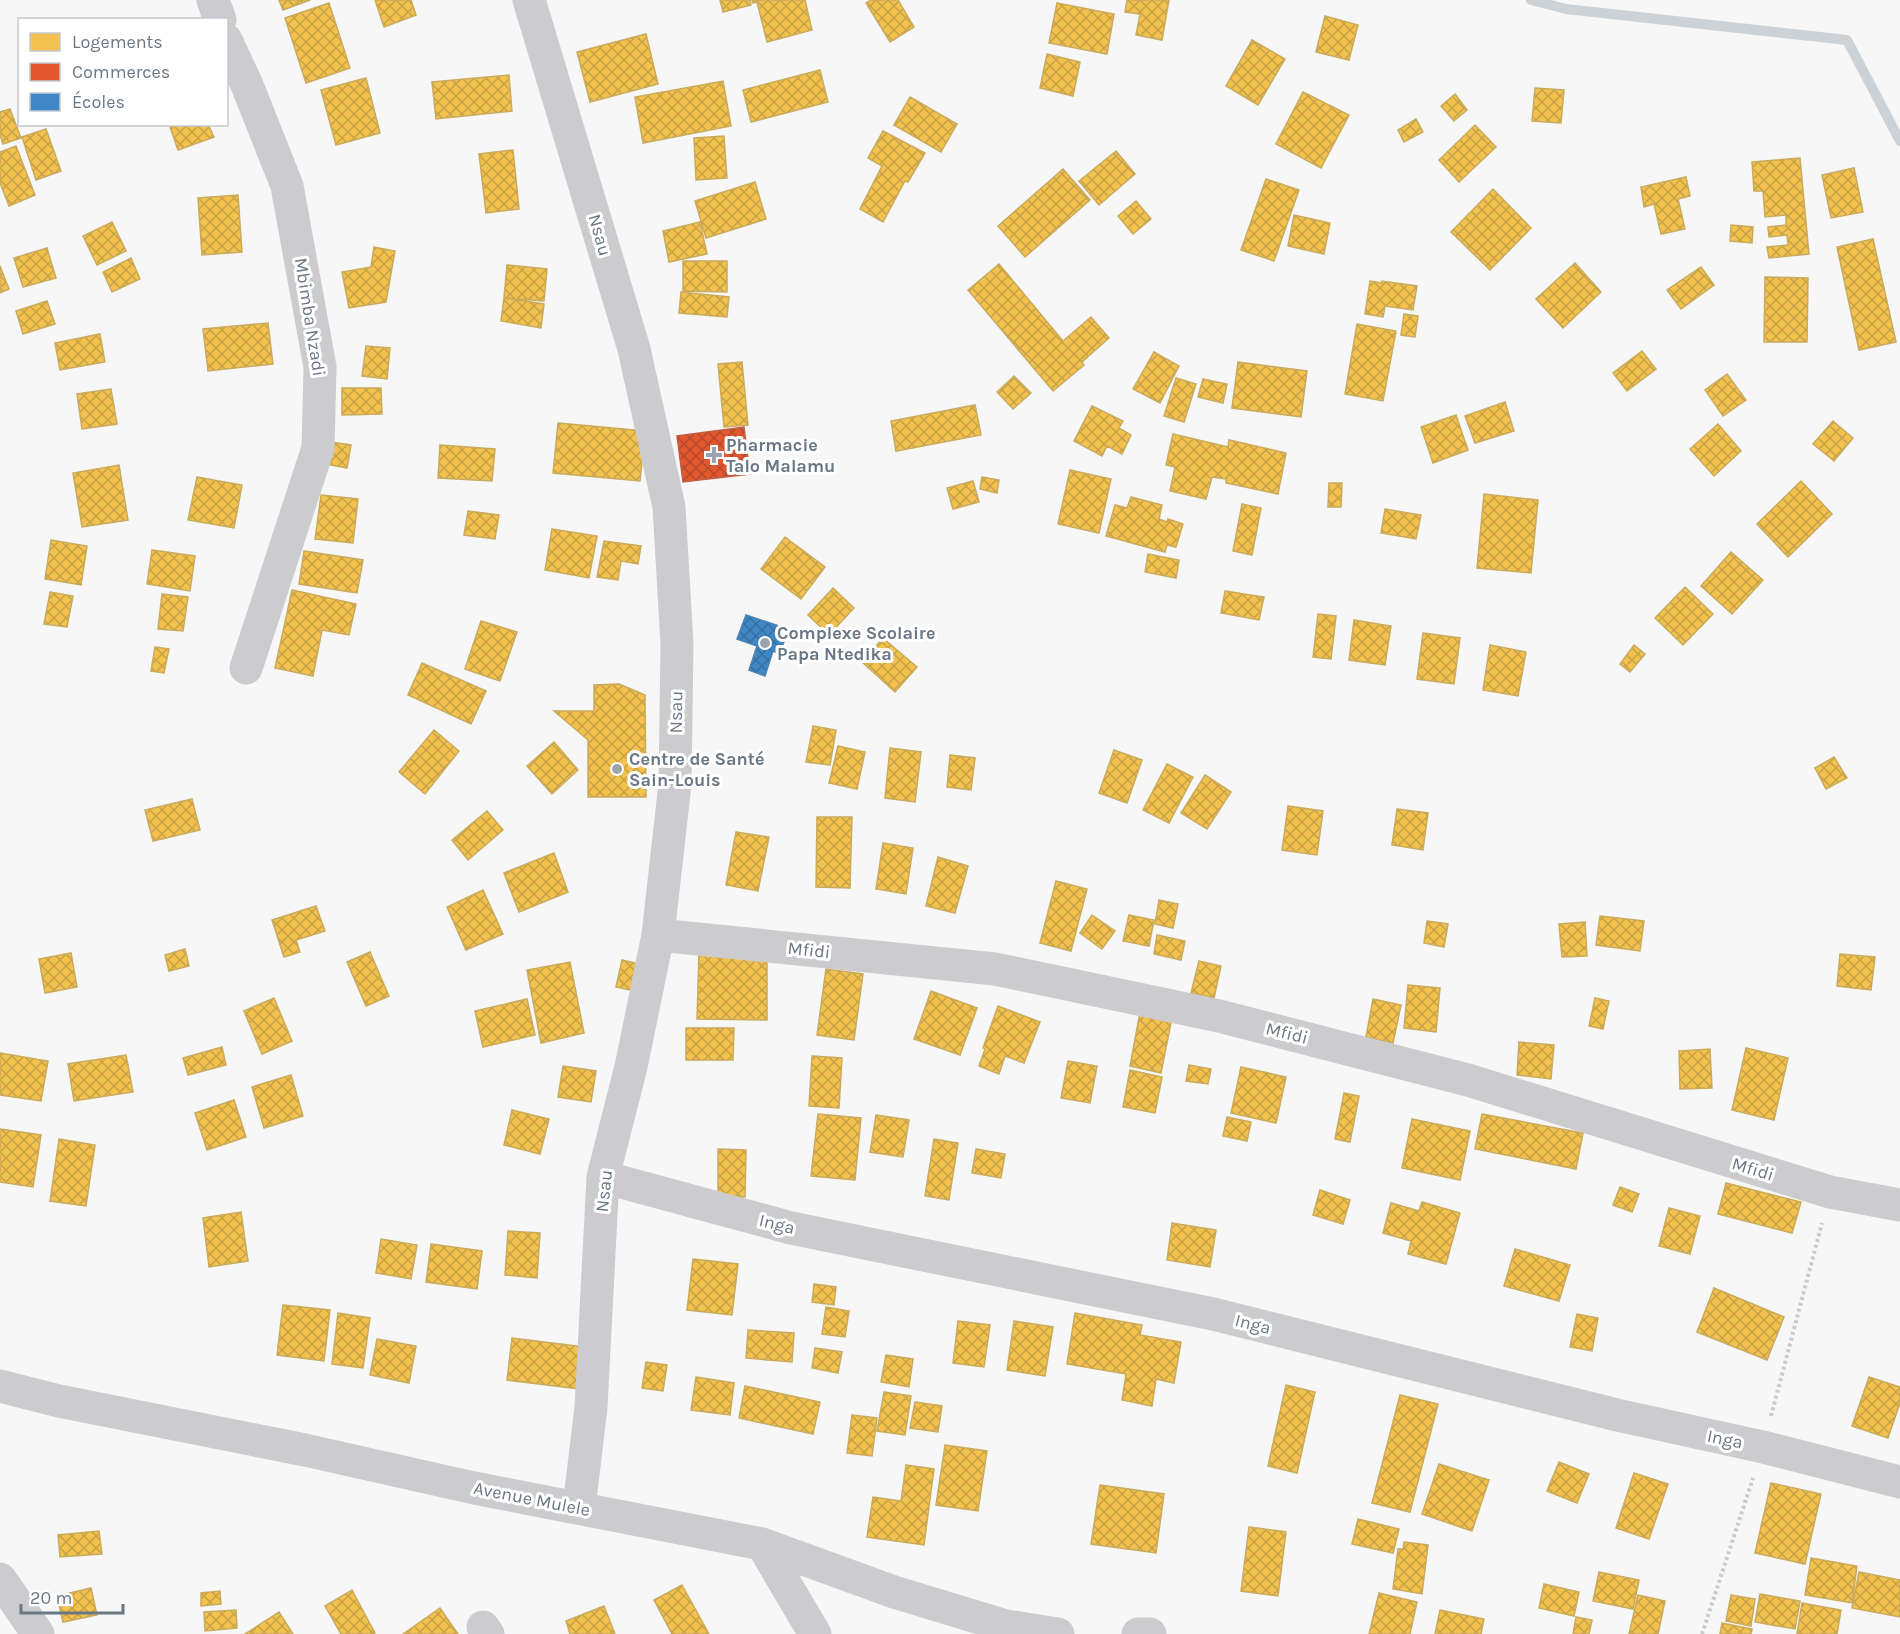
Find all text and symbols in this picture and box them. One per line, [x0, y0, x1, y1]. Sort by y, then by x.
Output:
legend [18, 18, 228, 126]
text: Logements [72, 31, 163, 53]
text: Commerces [72, 61, 170, 83]
text: Écoles [72, 90, 125, 113]
street label: Nsau [584, 211, 616, 259]
street label: Mbimba Nzadi [290, 256, 330, 378]
place label: Pharmacie Talo Malamu [726, 434, 835, 477]
marker: Pharmacie Talo Malamu [707, 448, 721, 462]
place label: Complexe Scolaire Papa Ntedika [777, 622, 935, 665]
marker: Complexe Scolaire Papa Ntedika [758, 636, 772, 650]
street label: Nsau [665, 691, 687, 733]
place label: Centre de Santé Sain-Louis [629, 748, 764, 791]
marker: Centre de Santé Sain-Louis [610, 762, 624, 776]
street label: Mfidi [787, 937, 831, 963]
street label: Mfidi [1264, 1017, 1310, 1049]
street label: Mfidi [1729, 1152, 1777, 1186]
street label: Nsau [591, 1169, 617, 1213]
street label: Inga [757, 1209, 797, 1239]
street label: Inga [1233, 1309, 1273, 1339]
street label: Inga [1705, 1424, 1745, 1454]
street label: Avenue Mulele [472, 1477, 592, 1521]
scale bar [21, 1577, 123, 1615]
text: 20 m [30, 1587, 72, 1609]

